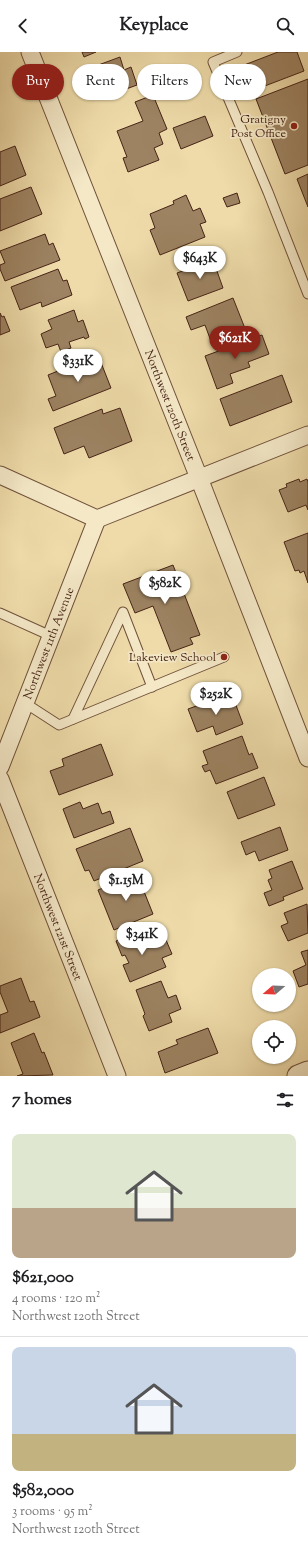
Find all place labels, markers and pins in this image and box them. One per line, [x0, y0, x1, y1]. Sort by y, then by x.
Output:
place label: Gratigny Post Office [231, 111, 286, 143]
marker: Gratigny Post Office [289, 121, 299, 131]
pin: $643K [172, 246, 228, 280]
pin: $621K [207, 326, 263, 360]
pin: $331K [50, 349, 106, 383]
pin: $582K [137, 571, 193, 605]
place label: Lakeview School [129, 649, 217, 667]
marker: Lakeview School [219, 652, 229, 662]
pin: $252K [188, 682, 244, 716]
pin: $1.15M [93, 868, 159, 902]
pin: $341K [114, 922, 170, 956]

